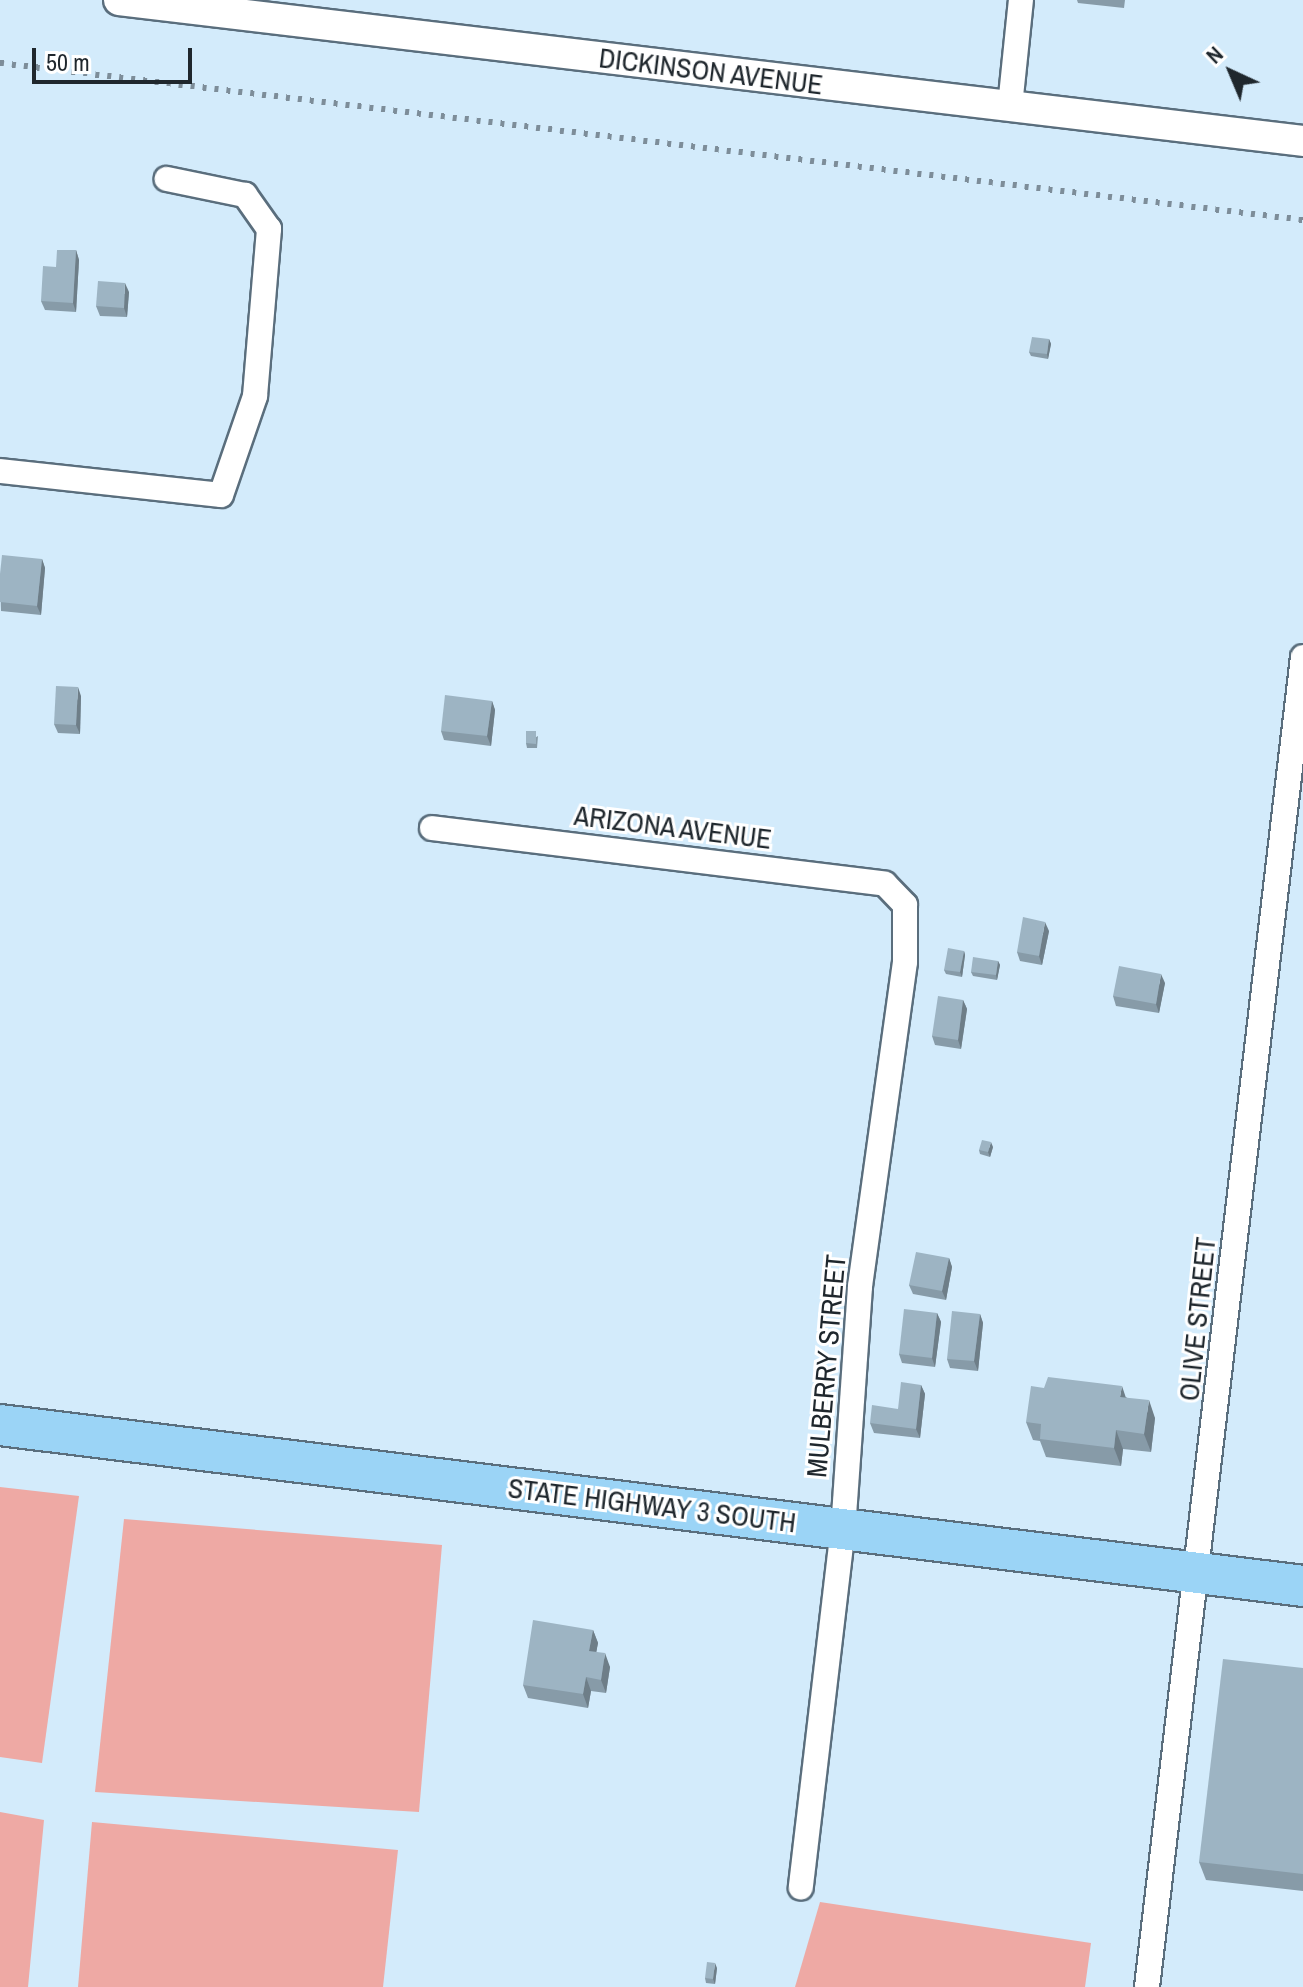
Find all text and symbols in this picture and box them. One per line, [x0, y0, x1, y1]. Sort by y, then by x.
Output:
scale bar [36, 32, 196, 82]
north arrow [1191, 32, 1271, 112]
text: N [1199, 39, 1229, 70]
street label: DICKINSON AVENUE [596, 41, 826, 101]
text: 50 m [46, 46, 90, 78]
street label: ARIZONA AVENUE [571, 798, 775, 856]
street label: OLIVE STREET [1172, 1235, 1222, 1403]
street label: MULBERRY STREET [799, 1253, 853, 1479]
street label: STATE HIGHWAY 3 SOUTH [506, 1471, 798, 1539]

